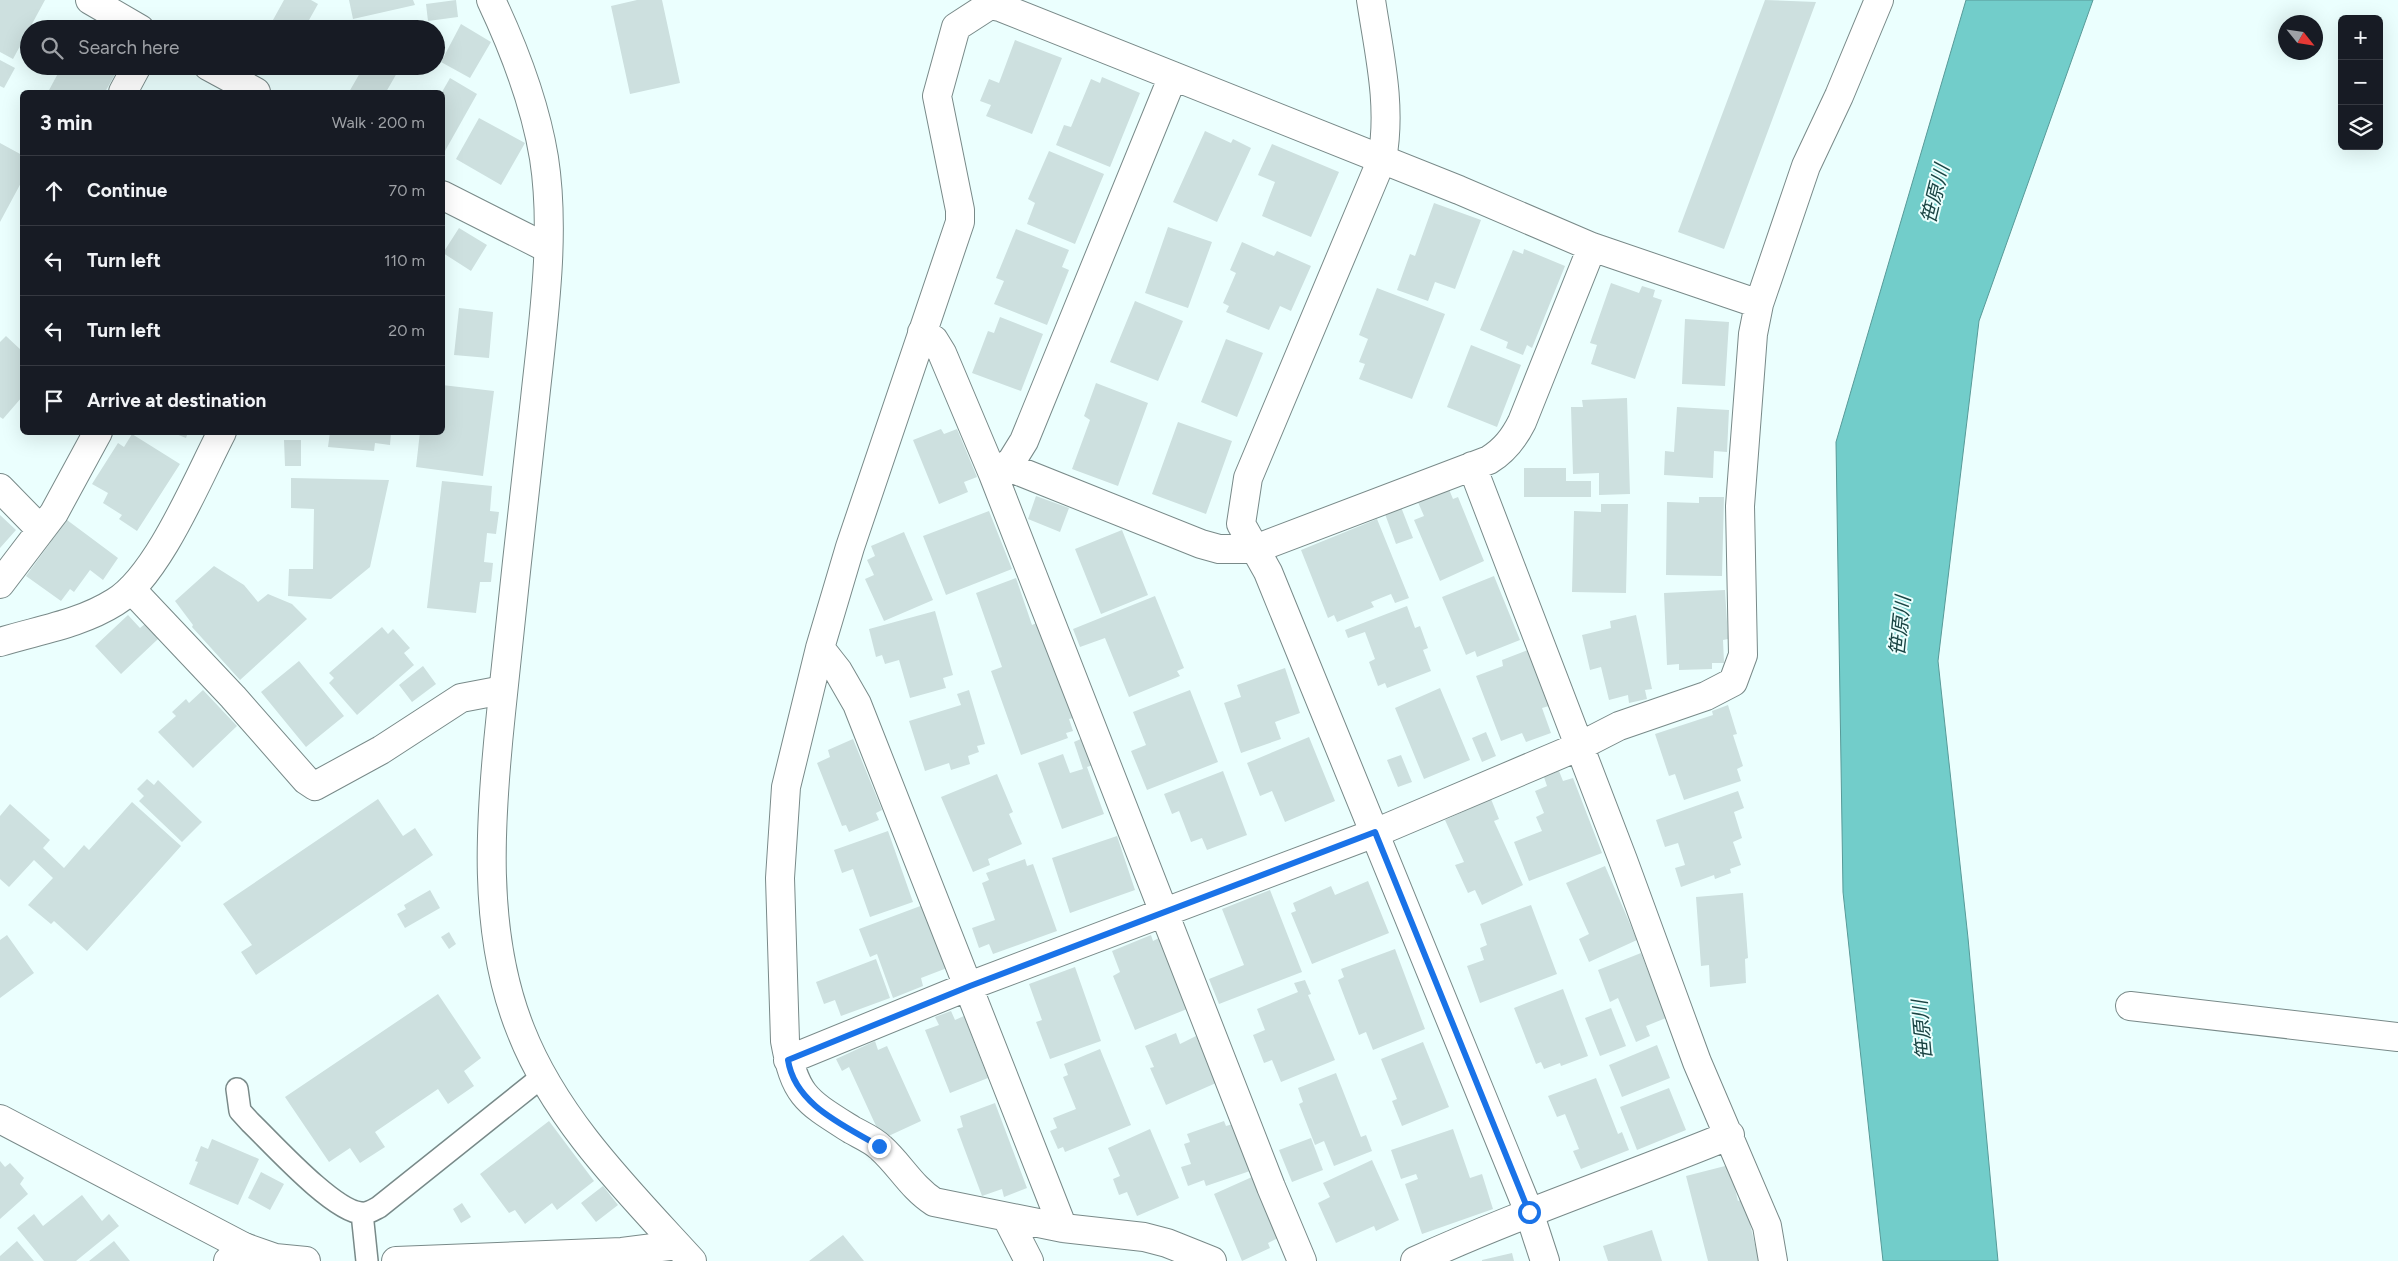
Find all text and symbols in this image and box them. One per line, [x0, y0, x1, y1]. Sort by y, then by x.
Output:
north arrow [2278, 15, 2323, 60]
map controls [2338, 15, 2383, 150]
button: + [2338, 15, 2383, 60]
search box [20, 20, 445, 75]
icon: search [38, 34, 66, 62]
text: Search here [78, 36, 180, 59]
button: − [2338, 60, 2383, 105]
button: layers [2338, 105, 2383, 150]
text: 3 min [40, 110, 92, 135]
text: Walk · 200 m [332, 113, 425, 132]
water label: 笹原川 [1916, 160, 1954, 226]
icon: ahead [40, 177, 68, 205]
text: Continue [87, 179, 167, 202]
text: 70 m [389, 181, 425, 200]
icon: left [40, 247, 68, 275]
text: Turn left [87, 249, 161, 272]
text: 110 m [384, 251, 425, 270]
icon: left [40, 317, 68, 345]
text: Turn left [87, 319, 161, 342]
text: 20 m [388, 321, 425, 340]
icon: arrive [40, 387, 68, 415]
text: Arrive at destination [87, 389, 266, 412]
water label: 笹原川 [1885, 593, 1915, 657]
water label: 笹原川 [1907, 997, 1937, 1061]
route end [868, 1135, 891, 1158]
route start [1518, 1201, 1541, 1224]

